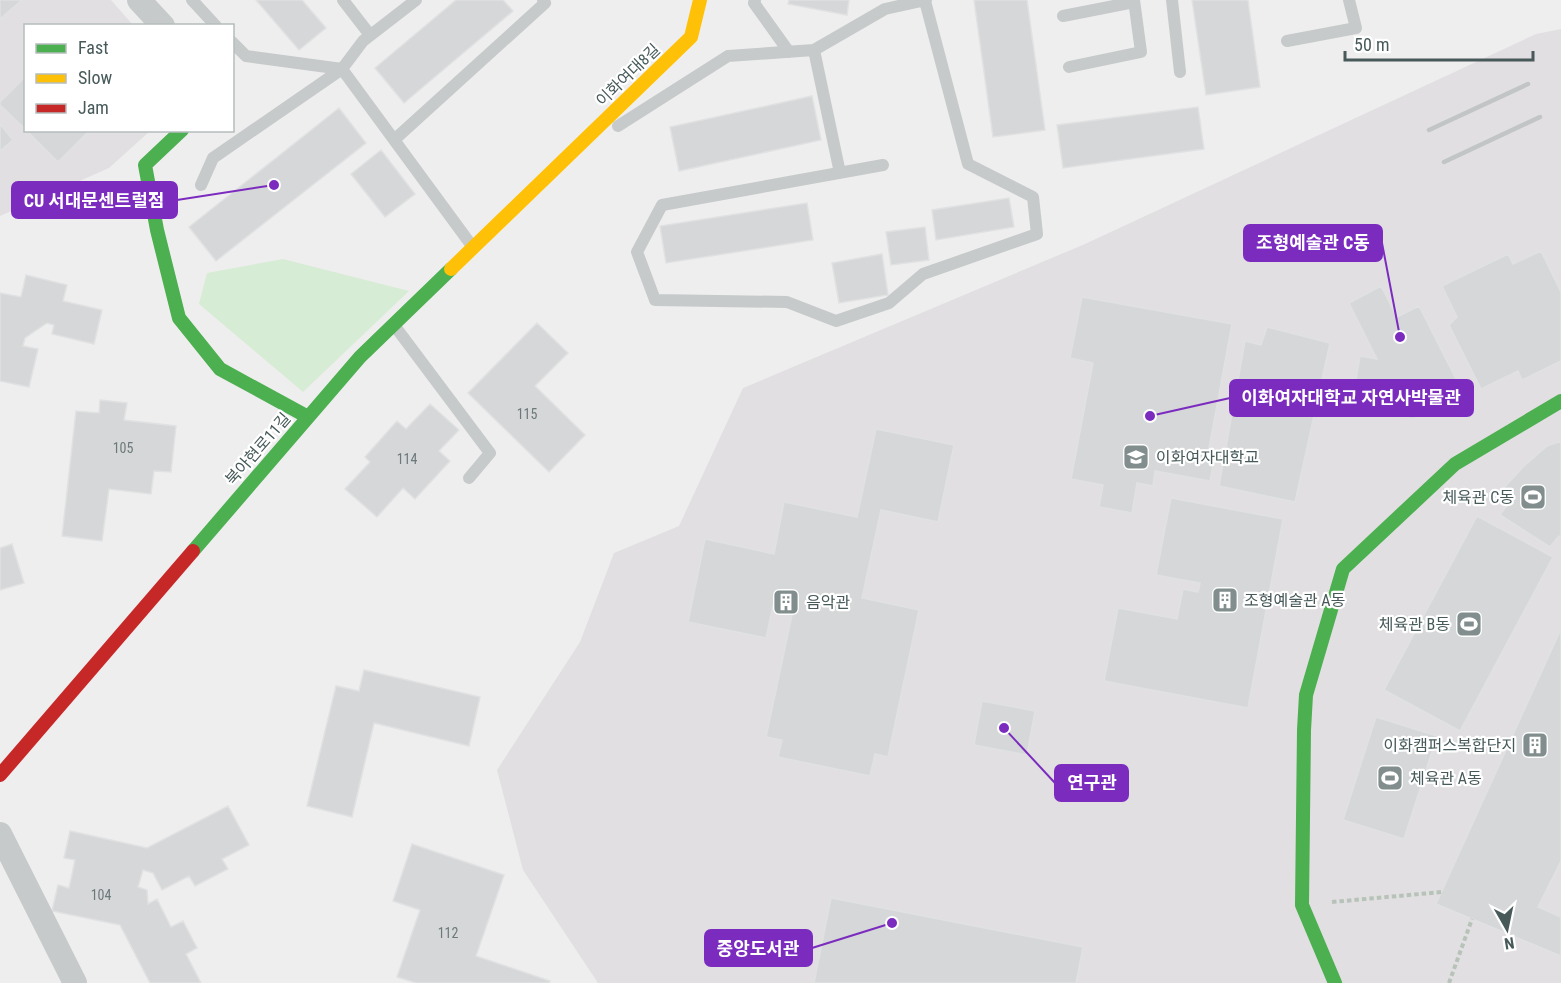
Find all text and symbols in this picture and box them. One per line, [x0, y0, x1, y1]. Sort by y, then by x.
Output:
legend [24, 24, 234, 132]
scale bar [1345, 24, 1532, 62]
text: 50 m [1354, 34, 1389, 55]
text: Fast [78, 37, 109, 58]
street label: 이화여대8길 [592, 40, 664, 110]
text: Slow [78, 67, 113, 88]
text: Jam [78, 97, 109, 118]
callout: CU 서대문센트럴점 [12, 182, 177, 218]
text: CU 서대문센트럴점 [24, 190, 164, 211]
callout: 조형예술관 C동 [1244, 225, 1382, 261]
text: 조형예술관 C동 [1256, 232, 1370, 253]
callout: 이화여자대학교 자연사박물관 [1230, 380, 1473, 416]
text: 이화여자대학교 자연사박물관 [1241, 387, 1461, 408]
house number: 115 [517, 406, 537, 422]
street label: 북아현로11길 [222, 409, 294, 489]
house number: 105 [113, 440, 133, 456]
school or university icon: 이화여자대학교 [1121, 442, 1151, 472]
place label: 이화여자대학교 [1156, 448, 1259, 467]
house number: 114 [397, 451, 417, 467]
sports icon: 체육관 C동 [1518, 482, 1548, 512]
place label: 체육관 C동 [1442, 488, 1514, 507]
building icon: 조형예술관 A동 [1210, 585, 1240, 615]
building icon: 음악관 [771, 587, 801, 617]
place label: 조형예술관 A동 [1244, 591, 1345, 610]
place label: 음악관 [806, 593, 850, 612]
sports icon: 체육관 B동 [1454, 609, 1484, 639]
place label: 체육관 B동 [1379, 615, 1450, 634]
building icon: 이화캠퍼스복합단지 [1520, 730, 1550, 760]
place label: 이화캠퍼스복합단지 [1384, 736, 1516, 755]
sports icon: 체육관 A동 [1375, 763, 1405, 793]
callout: 연구관 [1055, 765, 1128, 801]
place label: 체육관 A동 [1410, 769, 1482, 788]
text: 연구관 [1067, 772, 1117, 793]
house number: 104 [91, 887, 111, 903]
north arrow [1477, 899, 1537, 959]
house number: 112 [438, 925, 458, 941]
callout: 중앙도서관 [705, 930, 812, 966]
text: N [1503, 933, 1516, 953]
text: 중앙도서관 [717, 938, 800, 959]

